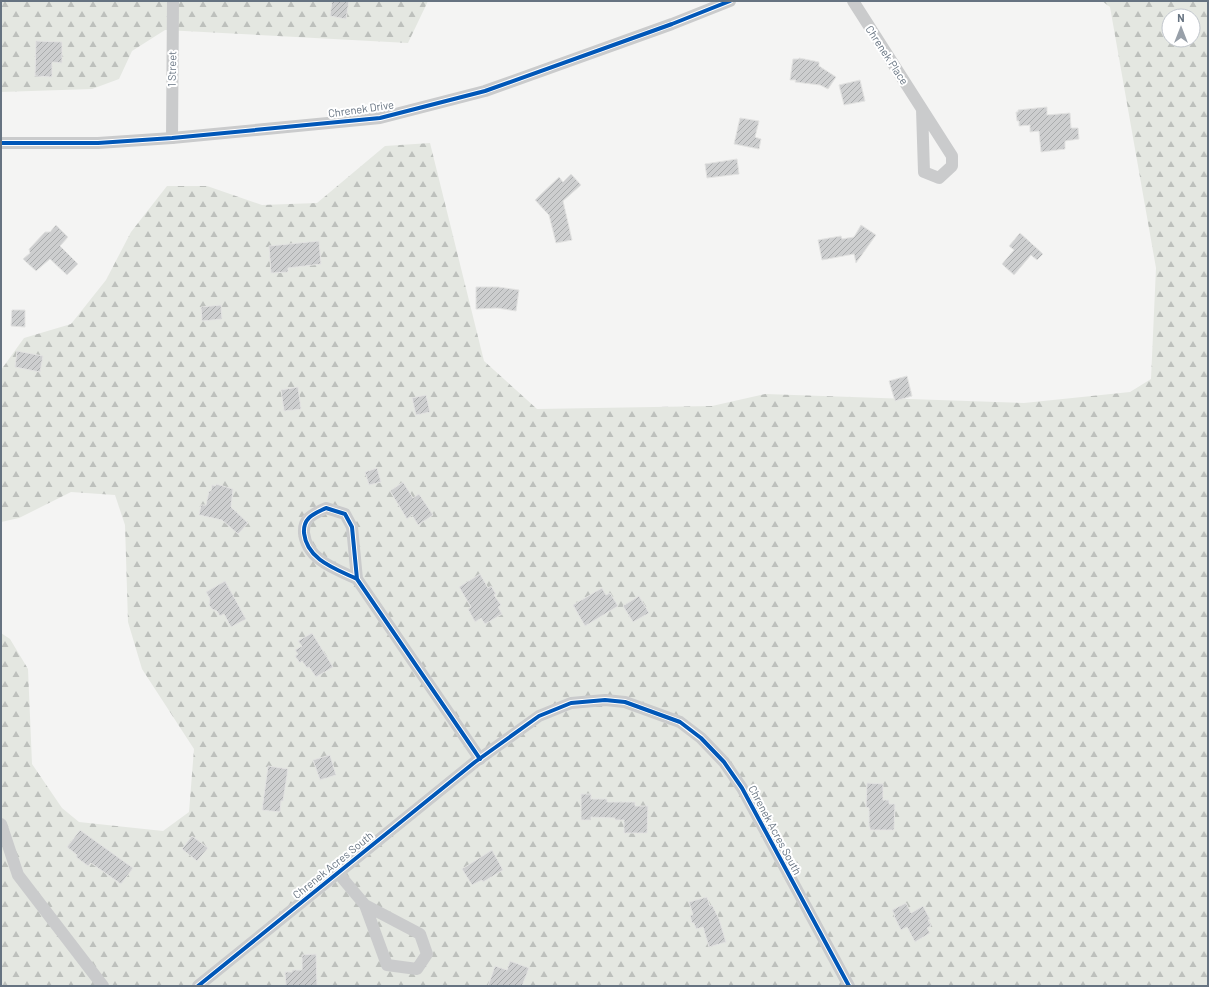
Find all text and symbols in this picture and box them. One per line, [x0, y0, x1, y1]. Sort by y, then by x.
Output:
north arrow [1161, 8, 1201, 48]
text: N [1177, 11, 1185, 24]
street label: Chrenek Place [863, 23, 911, 87]
street label: 1 Street [165, 51, 178, 87]
street label: Chrenek Drive [327, 97, 395, 120]
street label: Chrenek Acres South [746, 783, 805, 877]
street label: Chrenek Acres South [290, 828, 376, 901]

